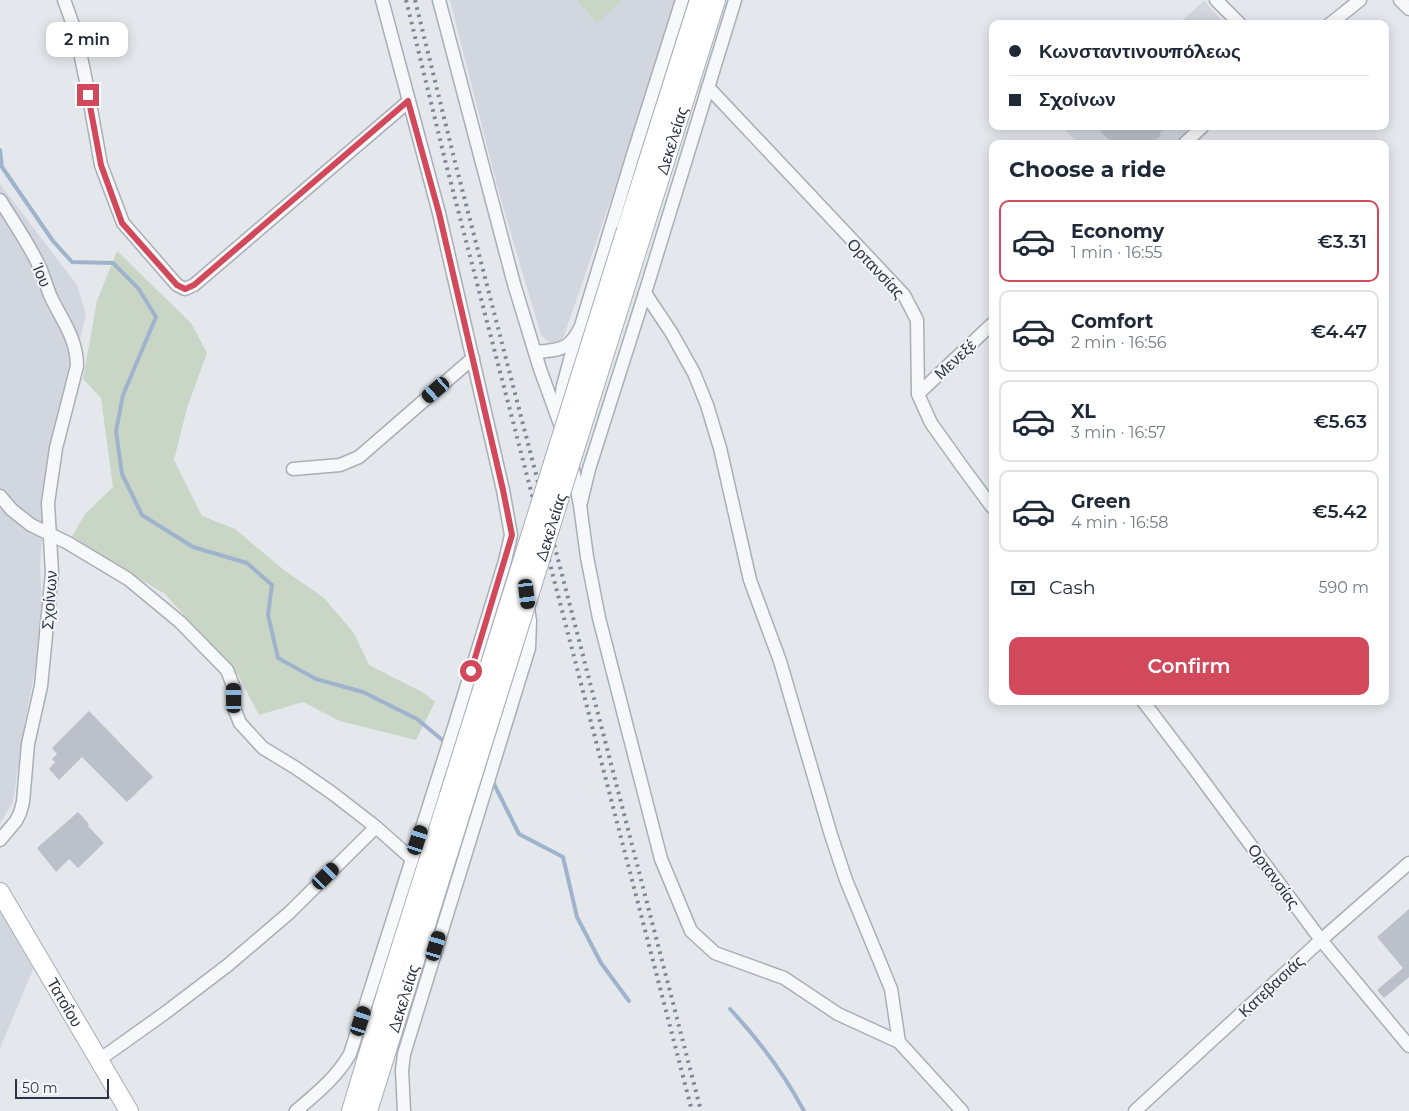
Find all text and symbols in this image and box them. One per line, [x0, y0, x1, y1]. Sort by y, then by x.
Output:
callout: 2 min [47, 22, 129, 58]
text: 2 min [64, 30, 110, 49]
text: Κωνσταντινουπόλεως [1039, 40, 1241, 63]
route end [77, 84, 99, 106]
text: Σχοίνων [1039, 88, 1116, 111]
street label: Δεκελείας [653, 104, 692, 177]
text: Choose a ride [1009, 156, 1166, 183]
icon: car [1011, 219, 1056, 264]
text: Economy [1071, 220, 1164, 243]
text: €3.31 [1318, 230, 1367, 253]
street label: Ορτανσίας [843, 234, 908, 302]
text: 1 min · 16:55 [1071, 243, 1162, 262]
street label: Ίου [28, 260, 55, 290]
icon: car [1011, 309, 1056, 354]
text: Comfort [1071, 310, 1153, 333]
text: €4.47 [1311, 320, 1367, 343]
text: 2 min · 16:56 [1071, 333, 1167, 352]
street label: Μενεξέ [931, 335, 980, 383]
car [419, 374, 452, 406]
icon: car [1011, 399, 1056, 444]
text: XL [1071, 400, 1096, 423]
text: €5.63 [1313, 410, 1367, 433]
text: 3 min · 16:57 [1071, 423, 1166, 442]
icon: car [1011, 489, 1056, 534]
text: Green [1071, 490, 1131, 513]
street label: Δεκελείας [531, 491, 571, 564]
text: €5.42 [1312, 500, 1367, 523]
text: 4 min · 16:58 [1071, 513, 1168, 532]
street label: Σχοίνων [38, 570, 61, 630]
icon: cash [1009, 574, 1037, 602]
text: Cash [1049, 576, 1096, 599]
car [517, 578, 536, 610]
text: 590 m [1318, 578, 1369, 597]
button: Confirm [1009, 637, 1369, 695]
route start [460, 660, 482, 682]
car [226, 683, 241, 713]
car [406, 823, 429, 857]
street label: Ορτανσίας [1244, 840, 1304, 912]
car [310, 860, 341, 892]
car [424, 929, 447, 963]
street label: Κατεβασιάς [1235, 951, 1308, 1021]
street label: Δεκελείας [384, 962, 423, 1035]
street label: Τατοΐου [43, 975, 86, 1030]
car [349, 1004, 372, 1038]
scale bar [15, 1076, 109, 1099]
text: 50 m [22, 1079, 58, 1097]

